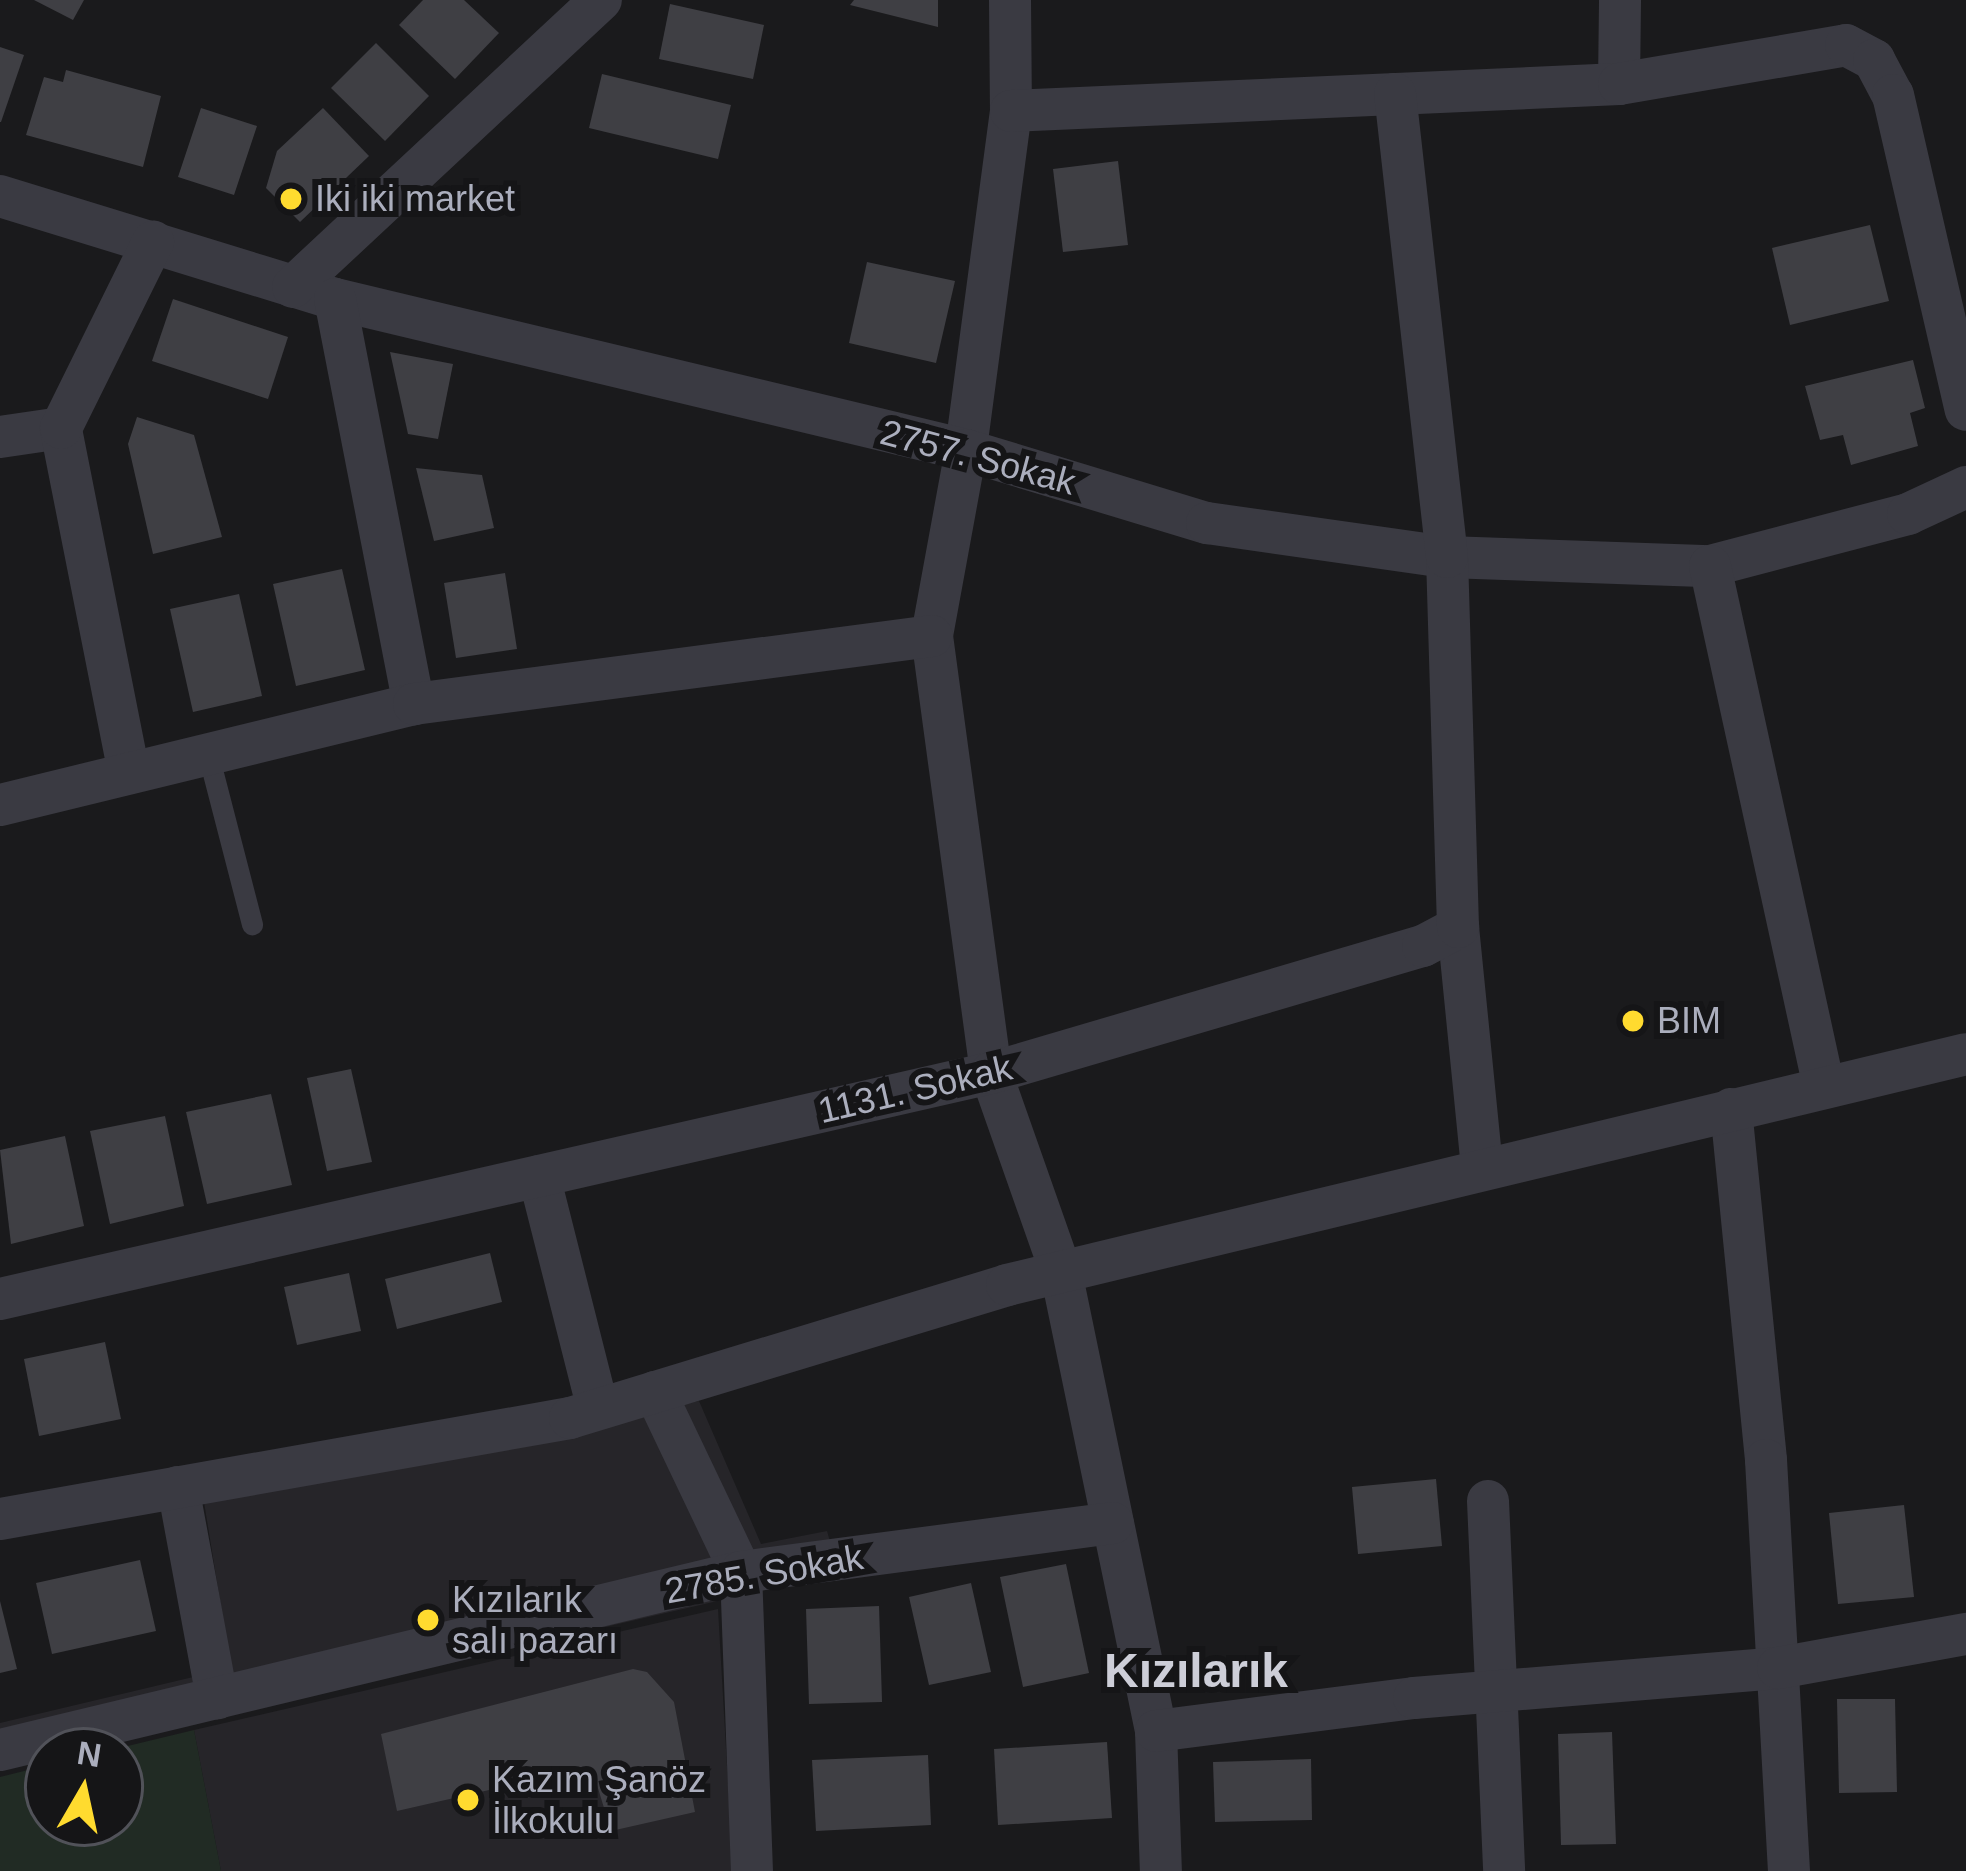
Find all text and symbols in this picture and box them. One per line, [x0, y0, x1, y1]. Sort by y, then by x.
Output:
place label: Iki iki market [315, 177, 515, 221]
marker: Iki iki market [278, 186, 304, 212]
street label: 2757. Sokak [876, 410, 1080, 504]
place label: BIM [1657, 999, 1721, 1043]
marker: BIM [1620, 1008, 1646, 1034]
street label: 1131. Sokak [814, 1046, 1016, 1132]
street label: 2785. Sokak [662, 1535, 866, 1613]
place label: Kızılarık salı pazarı [452, 1577, 618, 1662]
marker: Kızılarık salı pazarı [415, 1607, 441, 1633]
district label: Kızılarık [1104, 1642, 1288, 1700]
north arrow [24, 1727, 144, 1847]
text: N [75, 1734, 104, 1774]
place label: Kazım Şanöz İlkokulu [492, 1757, 706, 1842]
marker: Kazım Şanöz İlkokulu [455, 1787, 481, 1813]

